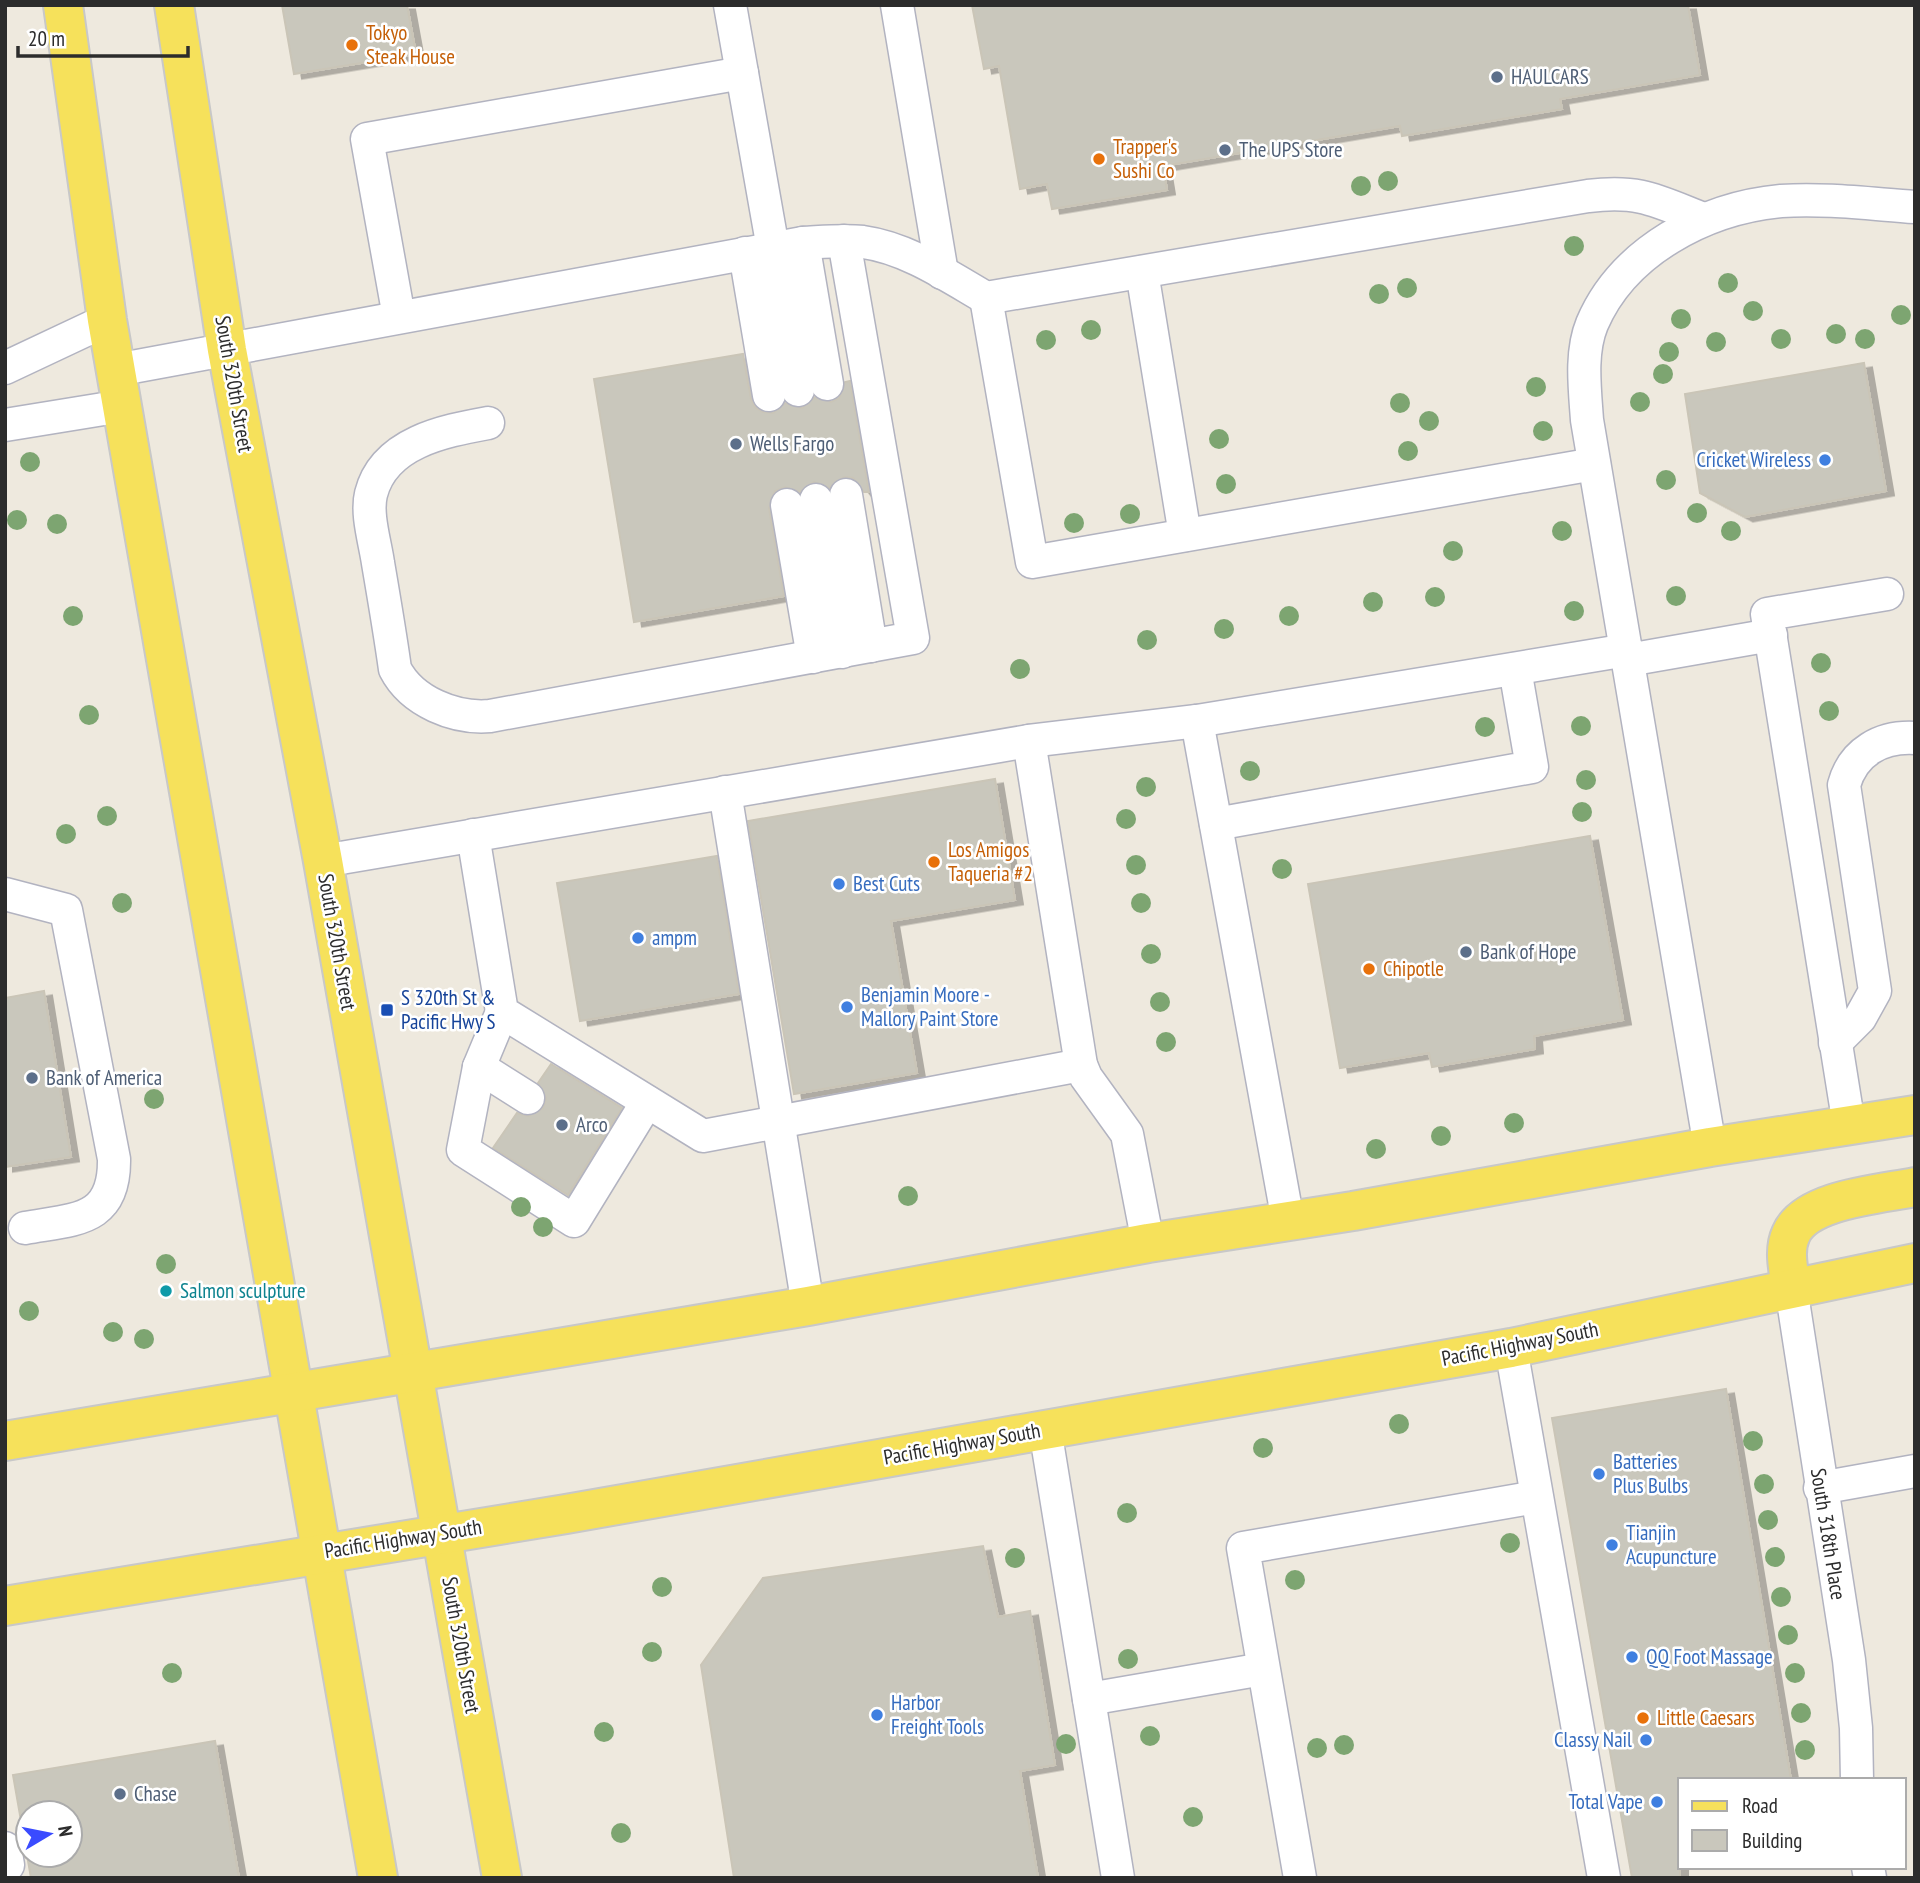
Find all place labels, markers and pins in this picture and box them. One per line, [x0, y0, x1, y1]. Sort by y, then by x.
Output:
place label: Tokyo Steak House [366, 19, 455, 70]
marker: Tokyo Steak House [344, 37, 360, 53]
place label: HAULCARS [1511, 63, 1589, 90]
marker: HAULCARS [1489, 69, 1505, 85]
place label: Trapper's Sushi Co [1113, 133, 1177, 184]
place label: The UPS Store [1239, 136, 1343, 163]
marker: The UPS Store [1217, 142, 1233, 158]
marker: Trapper's Sushi Co [1091, 151, 1107, 167]
place label: Wells Fargo [750, 430, 834, 457]
marker: Wells Fargo [728, 436, 744, 452]
place label: Cricket Wireless [1697, 446, 1811, 473]
marker: Cricket Wireless [1817, 452, 1833, 468]
place label: Los Amigos Taqueria #2 [948, 836, 1033, 887]
marker: Los Amigos Taqueria #2 [926, 854, 942, 870]
place label: Best Cuts [853, 870, 920, 897]
marker: Best Cuts [831, 876, 847, 892]
place label: ampm [652, 924, 697, 951]
marker: ampm [630, 930, 646, 946]
place label: Bank of Hope [1480, 938, 1576, 965]
marker: Bank of Hope [1458, 944, 1474, 960]
place label: Chipotle [1383, 955, 1444, 982]
marker: Chipotle [1361, 961, 1377, 977]
place label: Benjamin Moore - Mallory Paint Store [861, 981, 999, 1032]
place label: S 320th St & Pacific Hwy S [401, 984, 496, 1035]
marker: Benjamin Moore - Mallory Paint Store [839, 999, 855, 1015]
marker: S 320th St & Pacific Hwy S [379, 1002, 395, 1018]
place label: Bank of America [46, 1064, 162, 1091]
marker: Bank of America [24, 1070, 40, 1086]
place label: Arco [576, 1111, 608, 1138]
marker: Arco [554, 1117, 570, 1133]
place label: Salmon sculpture [180, 1277, 306, 1304]
marker: Salmon sculpture [158, 1283, 174, 1299]
place label: Batteries Plus Bulbs [1613, 1448, 1688, 1499]
marker: Batteries Plus Bulbs [1591, 1466, 1607, 1482]
place label: Tianjin Acupuncture [1626, 1519, 1717, 1570]
marker: Tianjin Acupuncture [1604, 1537, 1620, 1553]
place label: QQ Foot Massage [1646, 1643, 1773, 1670]
marker: QQ Foot Massage [1624, 1649, 1640, 1665]
place label: Harbor Freight Tools [891, 1689, 984, 1740]
place label: Little Caesars [1657, 1704, 1755, 1731]
marker: Harbor Freight Tools [869, 1707, 885, 1723]
marker: Little Caesars [1635, 1710, 1651, 1726]
place label: Classy Nail [1554, 1726, 1632, 1753]
marker: Classy Nail [1638, 1732, 1654, 1748]
place label: Chase [134, 1780, 177, 1807]
marker: Chase [112, 1786, 128, 1802]
place label: Total Vape [1569, 1788, 1643, 1815]
marker: Total Vape [1649, 1794, 1665, 1810]

